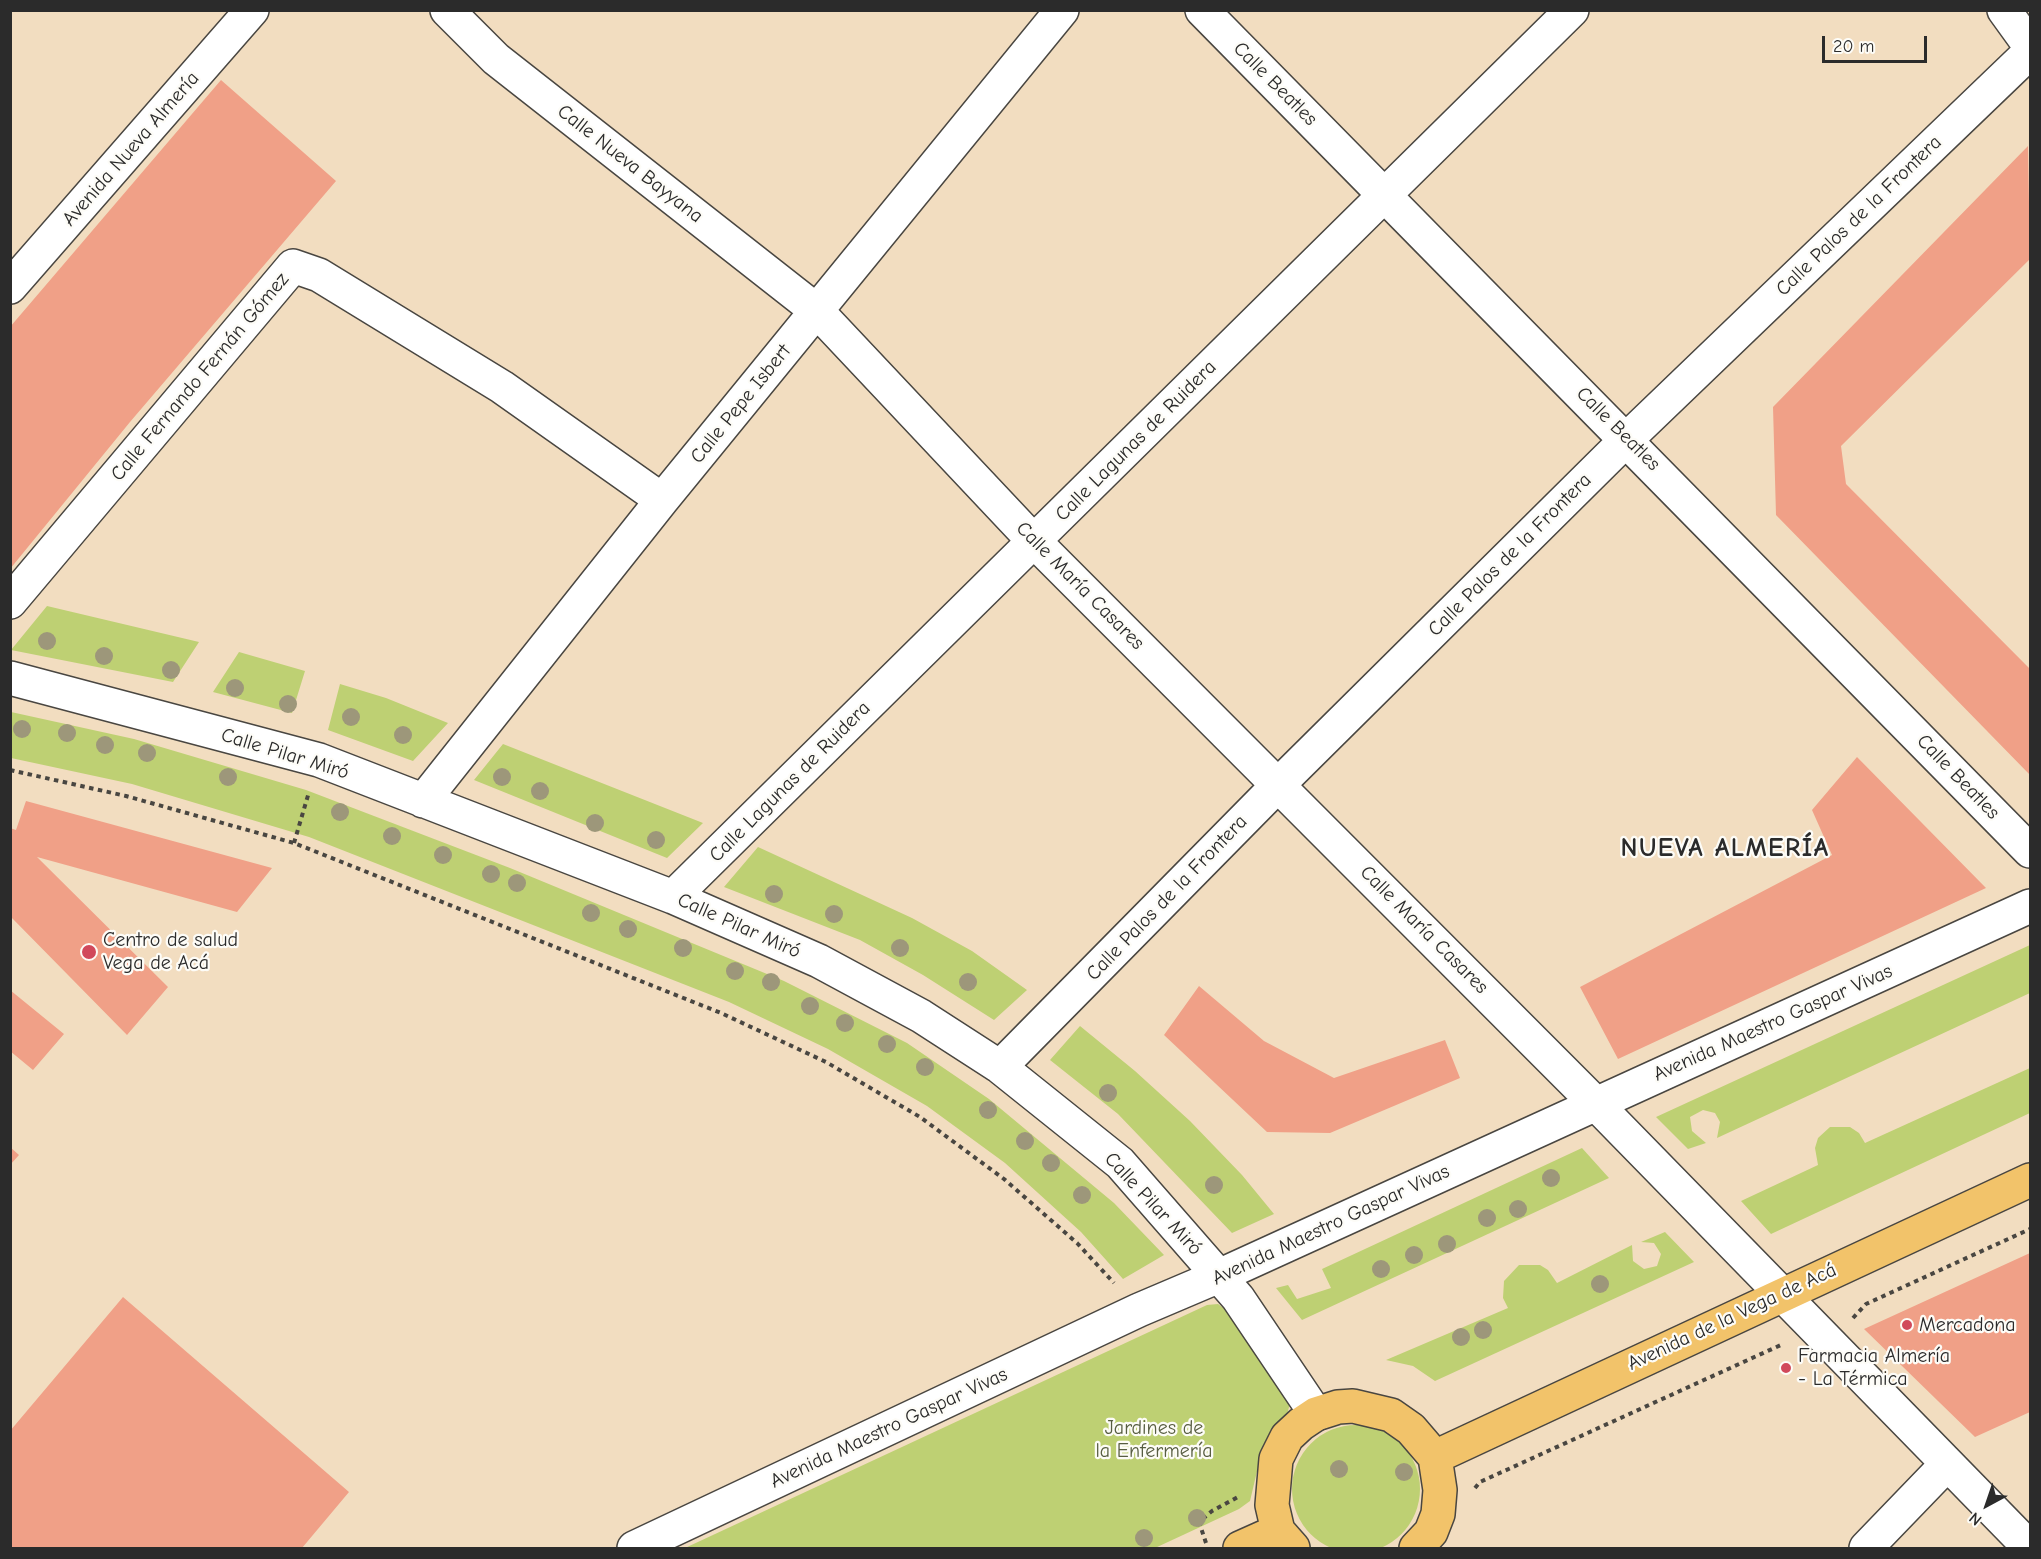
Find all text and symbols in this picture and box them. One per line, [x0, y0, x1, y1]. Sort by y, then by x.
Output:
scale bar [1825, 24, 1930, 62]
text: 20 m [1833, 36, 1874, 57]
street label: Calle Beatles [1228, 37, 1322, 131]
street label: Avenida Nueva Almería [57, 67, 205, 231]
street label: Calle Nueva Bayyana [552, 100, 708, 228]
street label: Calle Palos de la Frontera [1771, 131, 1947, 301]
street label: Calle Fernando Fernán Gómez [106, 268, 294, 486]
street label: Calle Pepe Isbert [686, 340, 796, 468]
street label: Calle Lagunas de Ruidera [1051, 356, 1221, 526]
street label: Calle Beatles [1571, 382, 1665, 476]
street label: Calle Palos de la Frontera [1423, 468, 1597, 642]
street label: Calle María Casares [1011, 517, 1149, 655]
street label: Calle Lagunas de Ruidera [705, 697, 875, 867]
street label: Calle Pilar Miró [218, 723, 352, 785]
street label: Calle Beatles [1911, 729, 2005, 825]
street label: Calle Palos de la Frontera [1082, 810, 1252, 986]
district label: NUEVA ALMERÍA [1620, 833, 1830, 865]
street label: Calle María Casares [1355, 861, 1493, 999]
street label: Calle Pilar Miró [674, 888, 804, 964]
place label: Centro de salud Vega de Acá [103, 928, 238, 975]
marker: Centro de salud Vega de Acá [80, 943, 98, 961]
street label: Avenida Maestro Gaspar Vivas [1650, 959, 1896, 1087]
street label: Calle Pilar Miró [1099, 1147, 1207, 1261]
street label: Avenida Maestro Gaspar Vivas [1208, 1159, 1454, 1291]
street label: Avenida de la Vega de Acá [1624, 1258, 1840, 1376]
place label: Mercadona [1919, 1313, 2016, 1337]
marker: Mercadona [1900, 1318, 1914, 1332]
place label: Farmacia Almería - La Térmica [1798, 1344, 1950, 1391]
marker: Farmacia Almería - La Térmica [1779, 1361, 1793, 1375]
street label: Avenida Maestro Gaspar Vivas [766, 1362, 1012, 1494]
park label: Jardines de la Enfermería [1095, 1416, 1213, 1463]
north arrow [1957, 1475, 2017, 1535]
text: N [1966, 1509, 1985, 1529]

